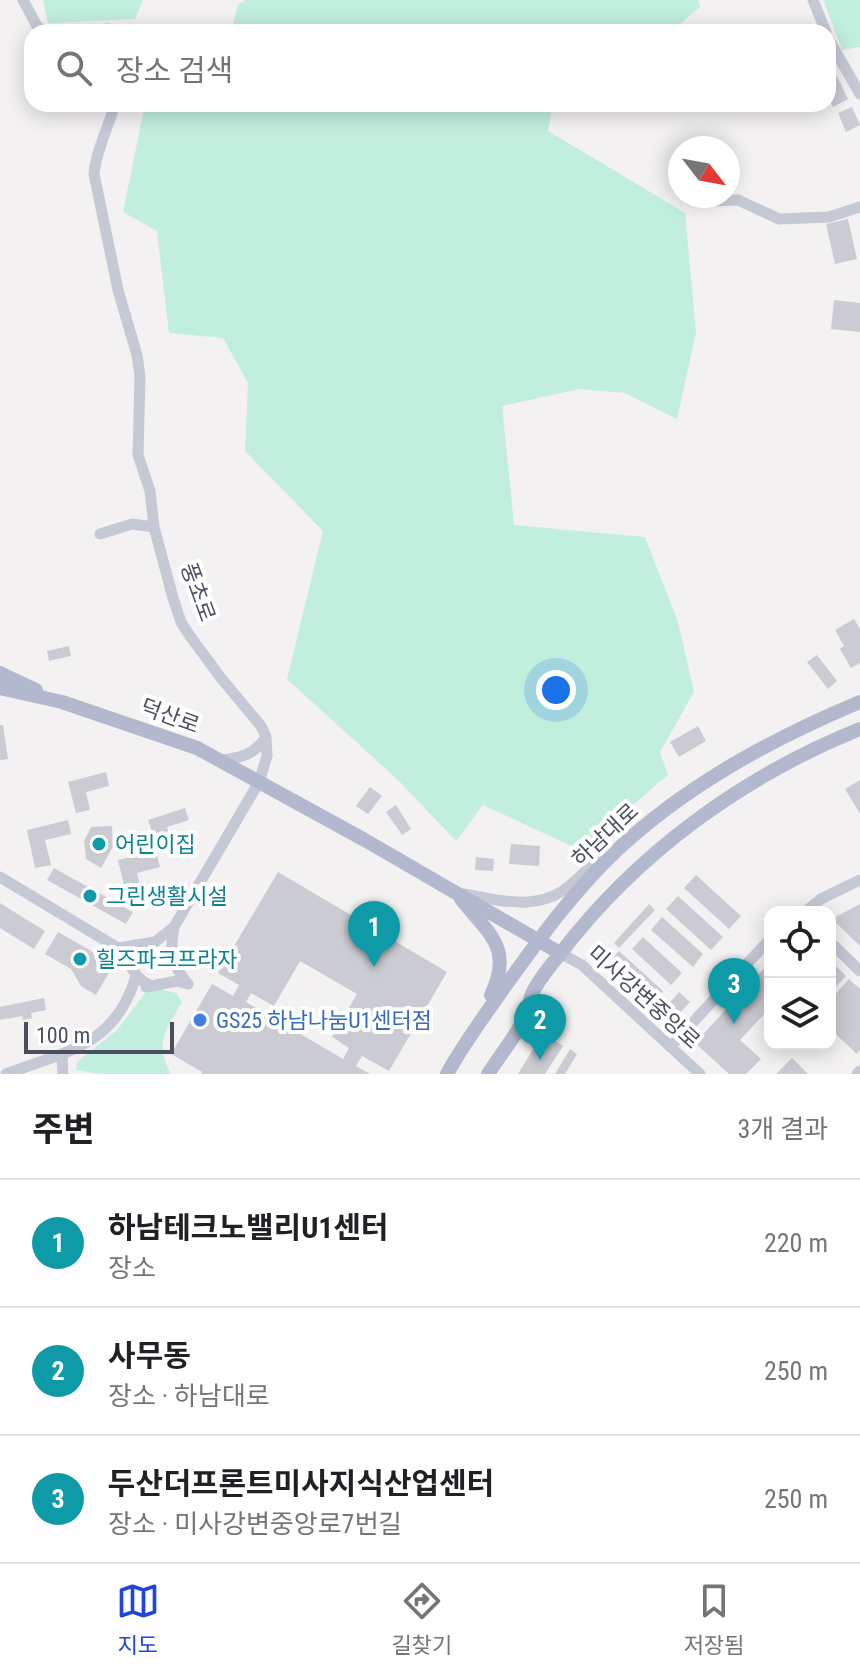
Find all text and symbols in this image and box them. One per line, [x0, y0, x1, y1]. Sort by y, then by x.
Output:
search box [24, 24, 836, 112]
icon: search [52, 46, 96, 90]
text: 장소 검색 [116, 53, 233, 88]
north arrow [668, 136, 740, 208]
street label: 풍초로 [176, 559, 220, 625]
your location [536, 670, 576, 710]
street label: 덕산로 [137, 694, 203, 738]
street label: 하남대로 [567, 798, 643, 872]
place label: 어린이집 [115, 832, 196, 857]
marker: 어린이집 [90, 835, 108, 853]
place label: 그린생활시설 [106, 884, 227, 909]
marker: 그린생활시설 [81, 887, 99, 905]
pin: 1 [348, 901, 400, 967]
map controls [764, 906, 836, 1050]
button: locate [764, 906, 836, 978]
street label: 미사강변중앙로 [583, 940, 705, 1054]
place label: 힐즈파크프라자 [96, 947, 238, 972]
marker: 힐즈파크프라자 [71, 950, 89, 968]
pin: 3 [708, 958, 760, 1024]
button: layers [764, 978, 836, 1050]
pin: 2 [514, 994, 566, 1060]
place label: GS25 하남나눔U1센터점 [216, 1008, 432, 1033]
marker: GS25 하남나눔U1센터점 [191, 1011, 209, 1029]
scale bar [24, 1018, 174, 1054]
text: 100 m [36, 1023, 90, 1048]
text: 주변 [32, 1109, 95, 1149]
text: 3개 결과 [737, 1114, 828, 1144]
text: 하남테크노밸리U1센터 [108, 1210, 389, 1245]
text: 1 [51, 1228, 65, 1258]
text: 220 m [764, 1228, 828, 1258]
text: 장소 [108, 1253, 156, 1283]
text: 사무동 [108, 1338, 191, 1373]
text: 2 [51, 1356, 65, 1386]
text: 250 m [764, 1356, 828, 1386]
text: 장소 · 하남대로 [108, 1381, 270, 1411]
text: 두산더프론트미사지식산업센터 [108, 1466, 494, 1501]
text: 3 [51, 1484, 65, 1514]
text: 250 m [764, 1484, 828, 1514]
text: 장소 · 미사강변중앙로7번길 [108, 1509, 402, 1539]
tab: 지도 [116, 1579, 160, 1659]
tab: 길찾기 [391, 1579, 452, 1659]
tab: 저장됨 [683, 1579, 744, 1659]

